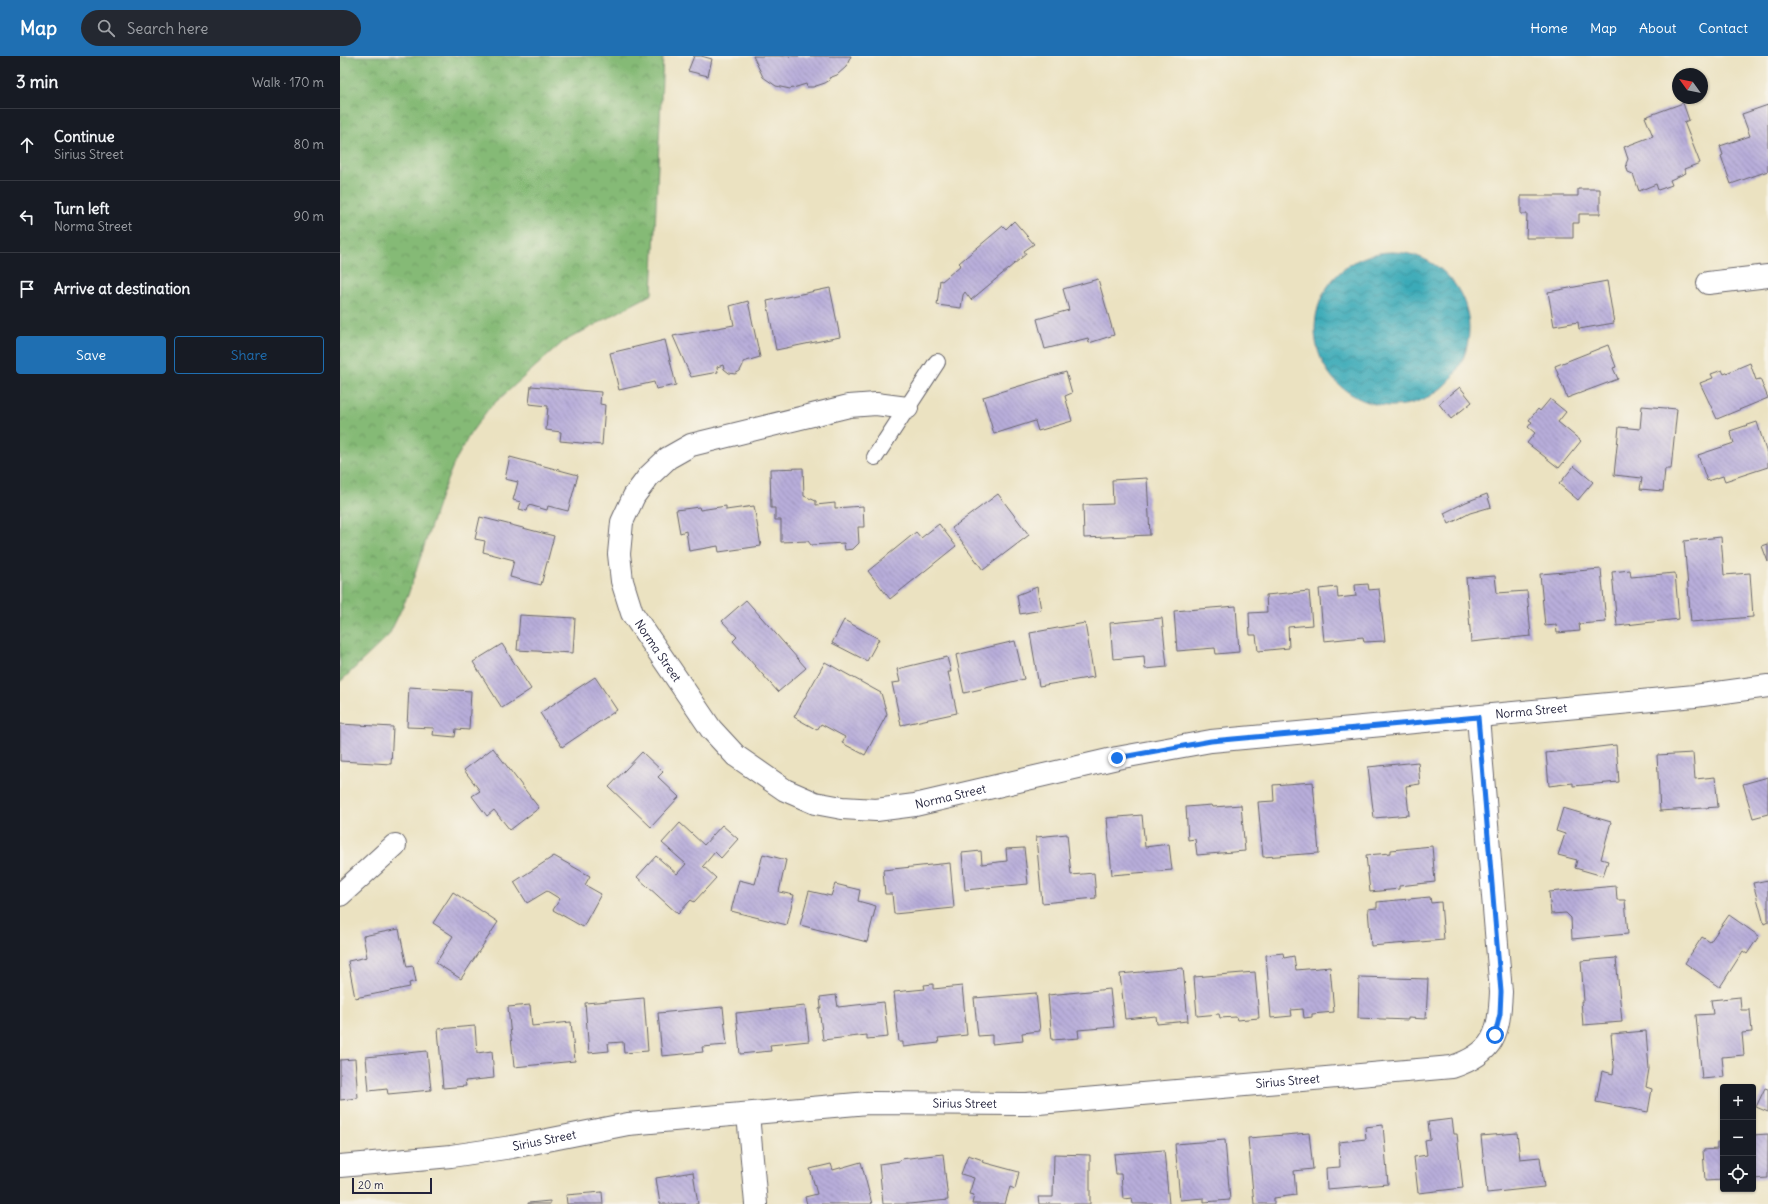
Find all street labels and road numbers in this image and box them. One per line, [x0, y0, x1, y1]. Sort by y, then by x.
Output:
street label: Norma Street [632, 617, 685, 685]
street label: Norma Street [1495, 700, 1568, 722]
street label: Norma Street [914, 781, 987, 812]
street label: Sirius Street [1255, 1071, 1320, 1091]
street label: Sirius Street [932, 1095, 997, 1111]
street label: Sirius Street [511, 1126, 577, 1154]

